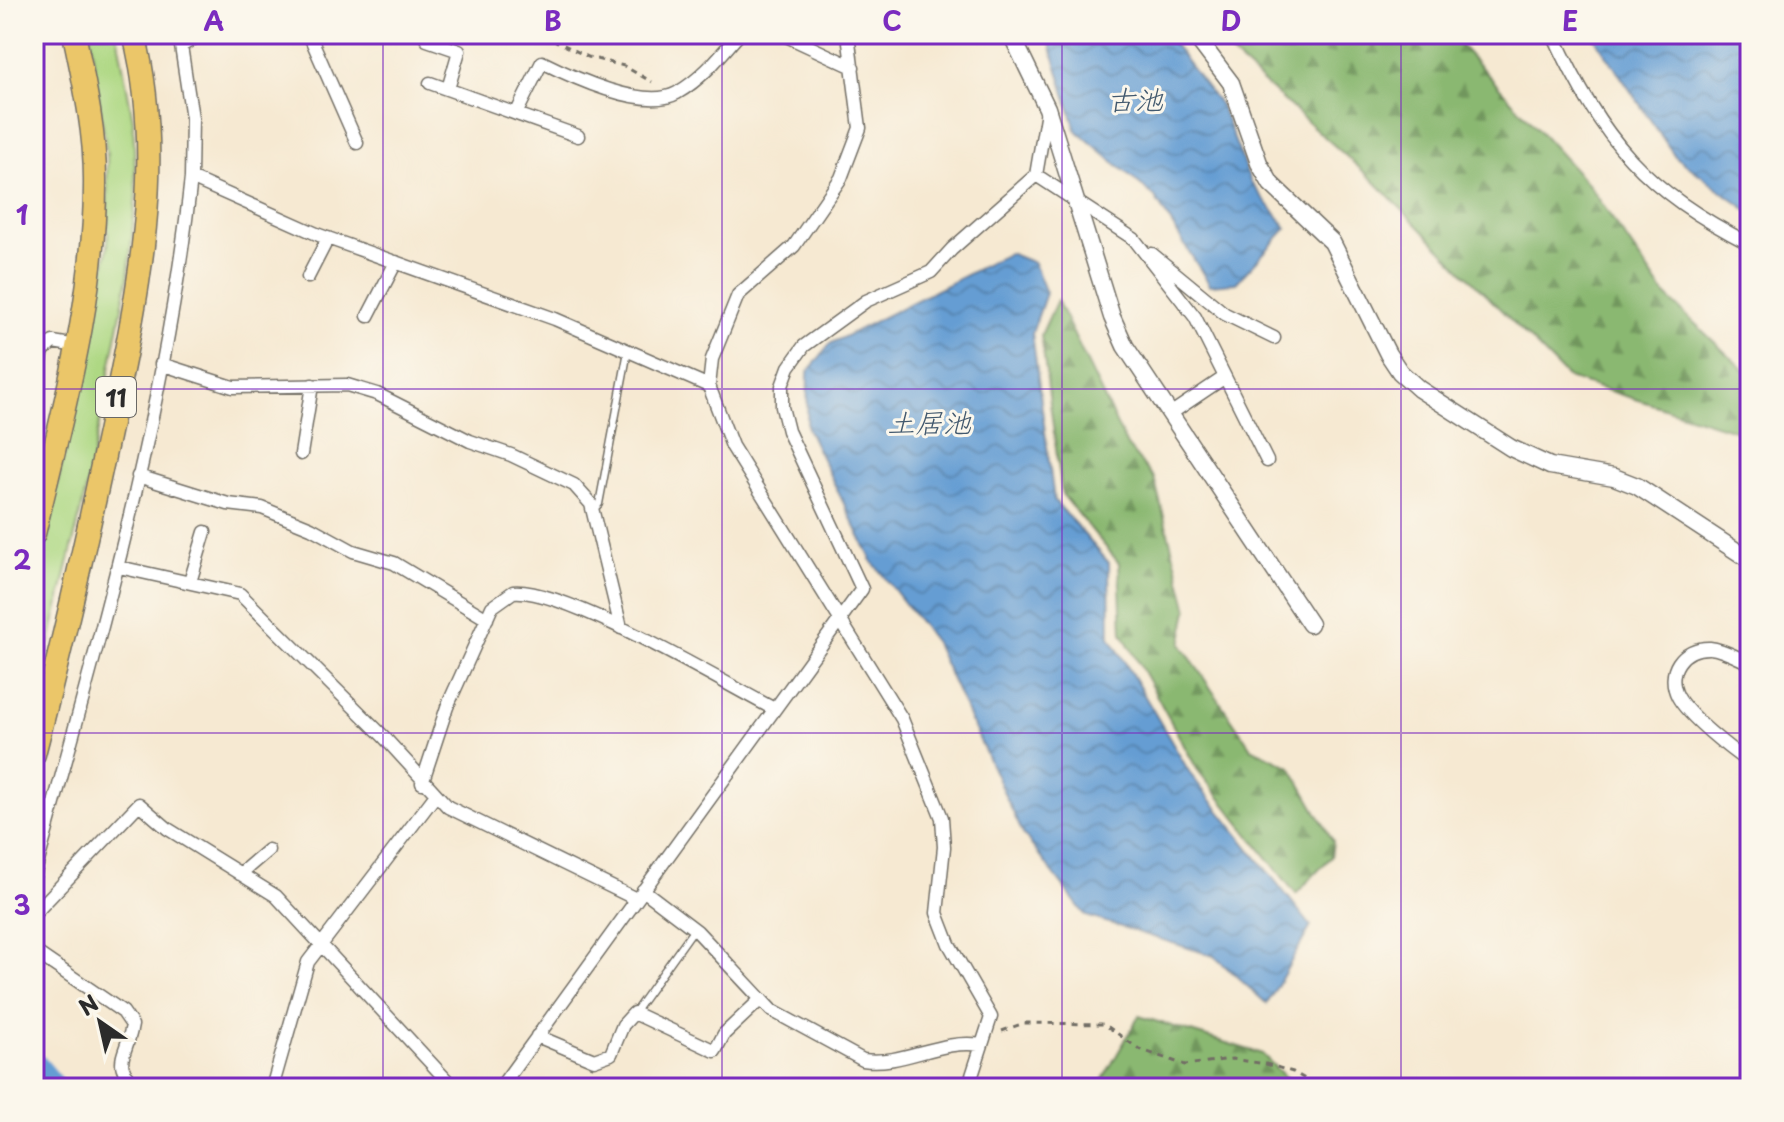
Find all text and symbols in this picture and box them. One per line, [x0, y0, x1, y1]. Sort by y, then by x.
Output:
text: A [204, 1, 224, 40]
text: B [544, 1, 562, 40]
text: C [882, 1, 902, 40]
text: D [1221, 1, 1241, 40]
text: E [1562, 1, 1578, 40]
water label: 古池 [1107, 77, 1164, 120]
text: 1 [16, 195, 28, 234]
road number: 11 [96, 377, 136, 417]
water label: 土居池 [887, 400, 972, 443]
text: 2 [13, 540, 31, 579]
text: 3 [13, 885, 31, 924]
north arrow [60, 982, 140, 1062]
text: N [72, 986, 104, 1023]

